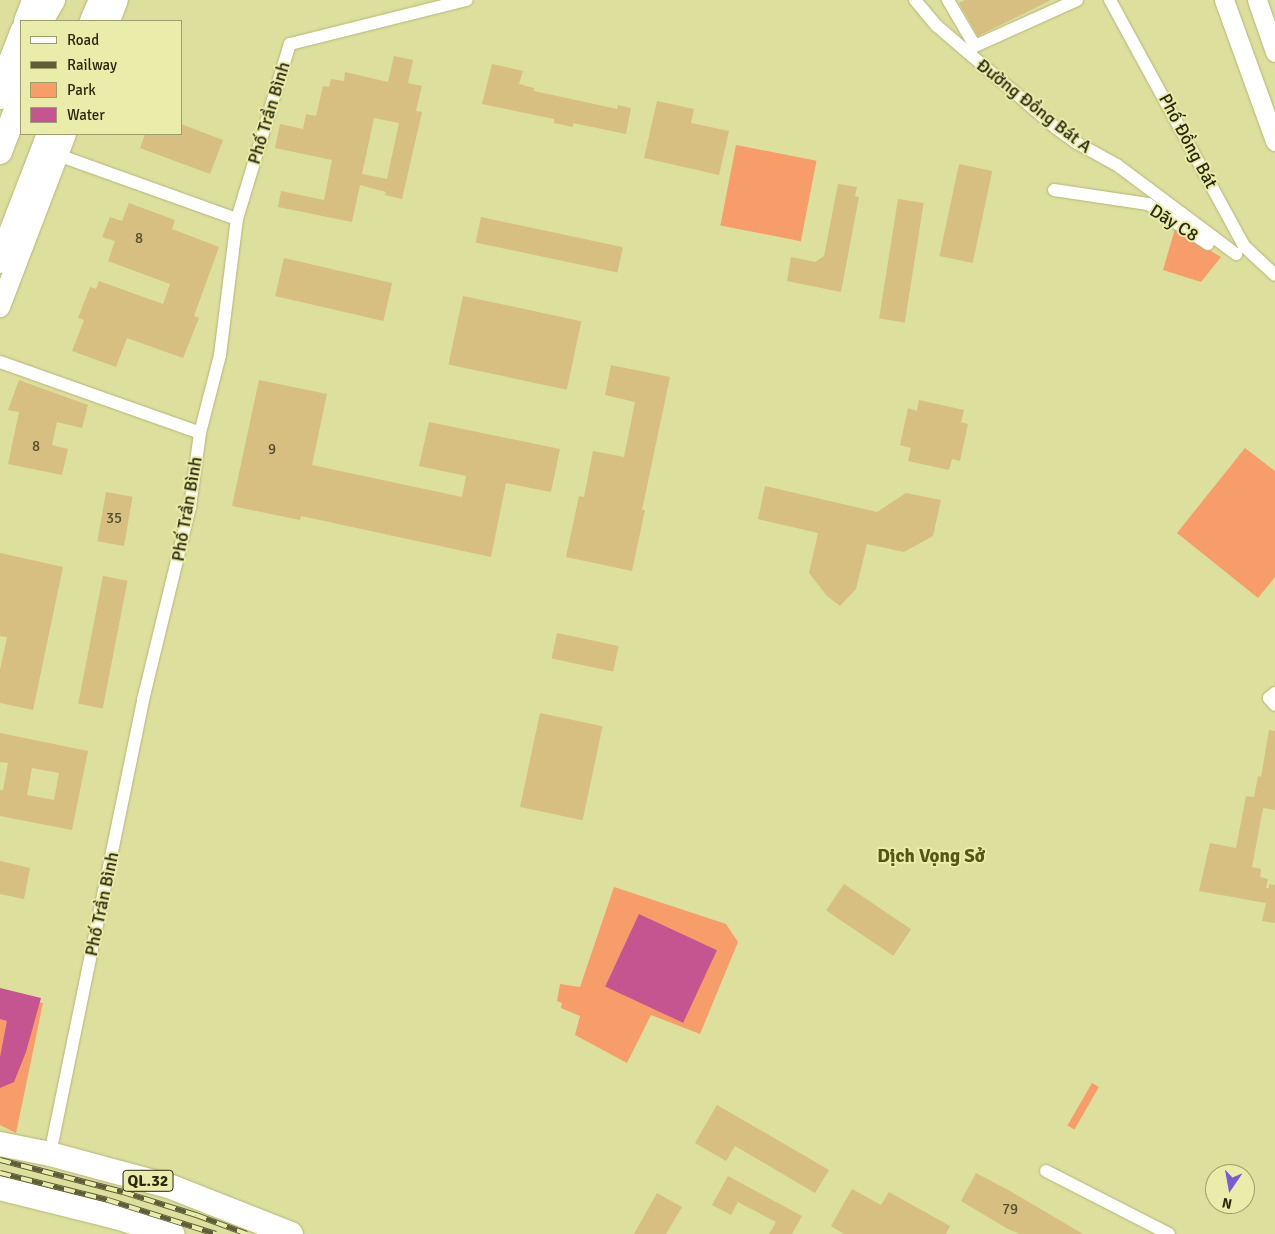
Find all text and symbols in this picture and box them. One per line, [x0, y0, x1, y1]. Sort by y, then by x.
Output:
legend [20, 20, 182, 135]
text: Road [67, 31, 99, 49]
street label: Đường Đồng Bát A [972, 54, 1096, 158]
text: Railway [67, 56, 117, 74]
street label: Phố Trần Bình [243, 59, 295, 167]
text: Park [67, 81, 96, 99]
street label: Phố Đồng Bát [1154, 90, 1222, 192]
text: Water [67, 106, 105, 124]
street label: Dãy C8 [1146, 200, 1202, 246]
house number: 8 [135, 230, 143, 248]
house number: 8 [32, 438, 40, 456]
house number: 9 [268, 441, 276, 459]
street label: Phố Trần Bình [167, 455, 207, 563]
house number: 35 [106, 510, 122, 528]
district label: Dịch Vọng Sở [877, 846, 985, 868]
street label: Phố Trần Bình [80, 850, 124, 958]
north arrow [1205, 1164, 1255, 1214]
road number: QL.32 [122, 1168, 174, 1194]
text: N [1220, 1194, 1234, 1213]
house number: 79 [1002, 1201, 1018, 1219]

